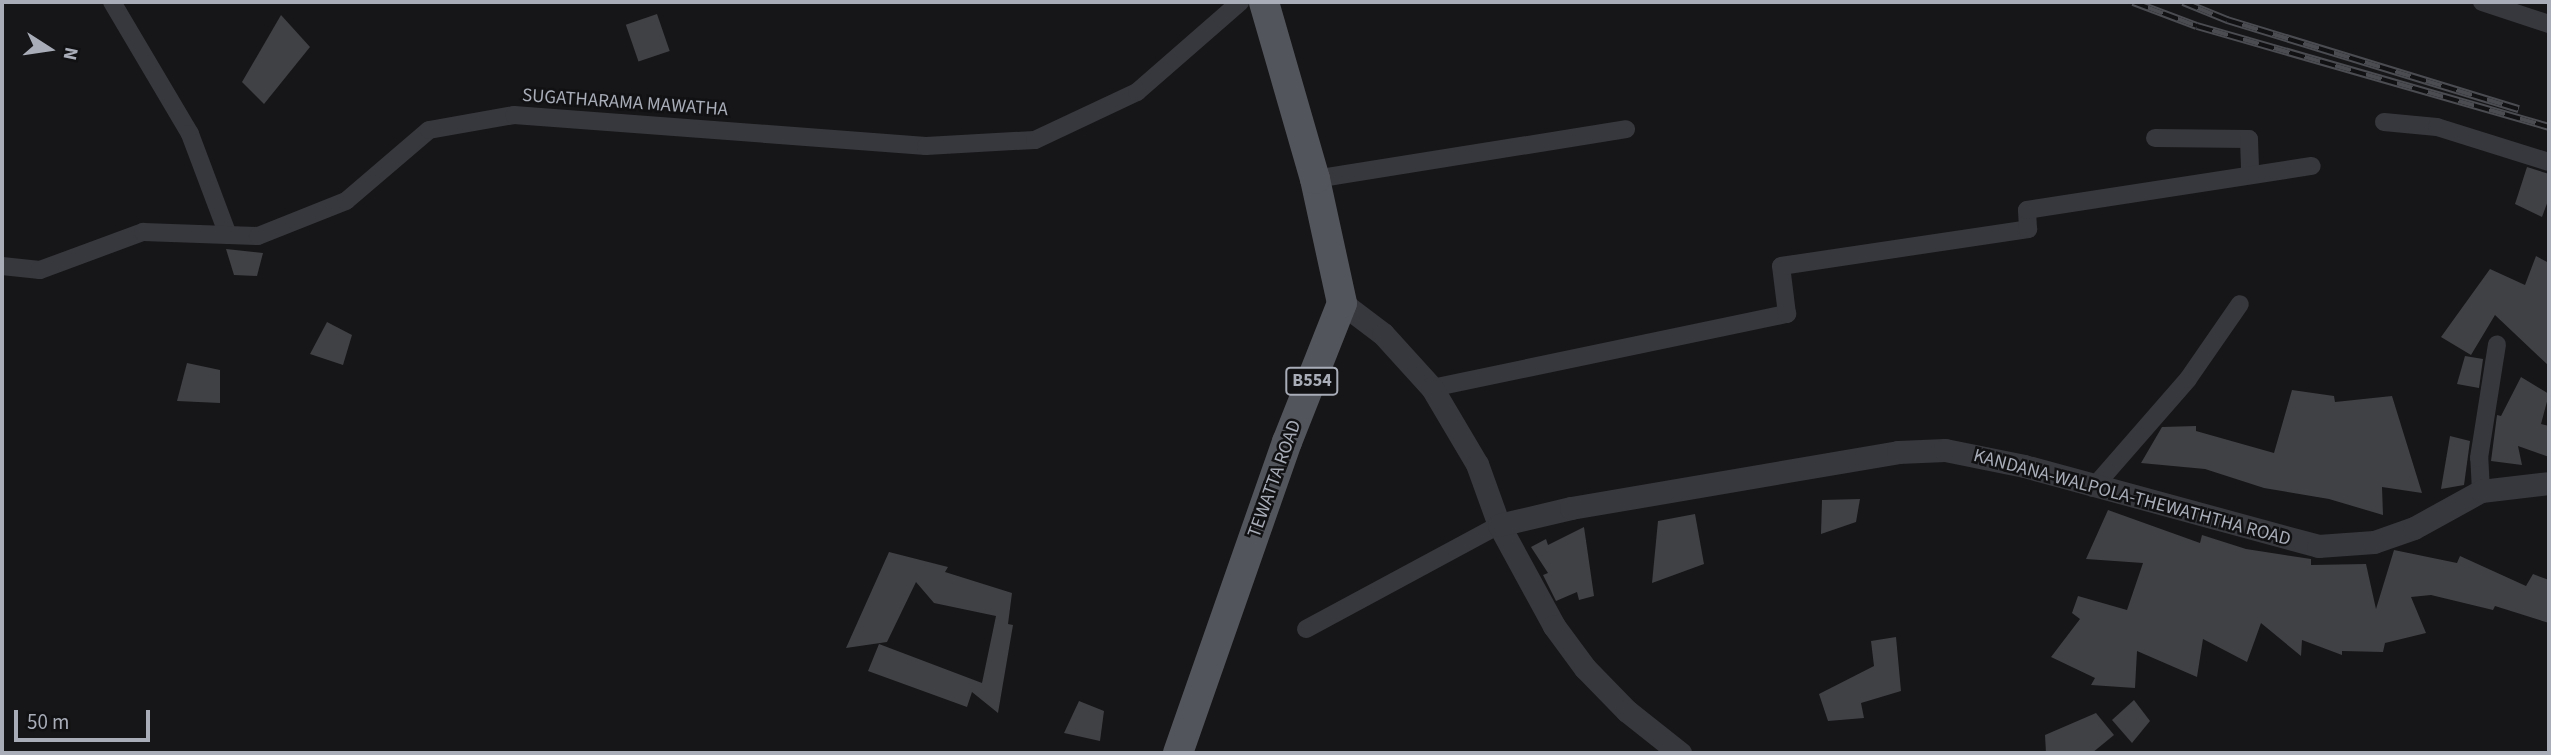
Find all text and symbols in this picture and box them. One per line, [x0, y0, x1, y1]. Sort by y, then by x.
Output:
north arrow [14, 14, 84, 84]
text: N [56, 44, 85, 62]
street label: SUGATHARAMA MAWATHA [521, 84, 729, 122]
road number: B554 [1284, 366, 1340, 396]
street label: TEWATTA ROAD [1243, 417, 1307, 541]
street label: KANDANA-WALPOLA-THEWATHTHA ROAD [1971, 445, 2293, 551]
scale bar [18, 696, 154, 740]
text: 50 m [27, 707, 69, 737]

